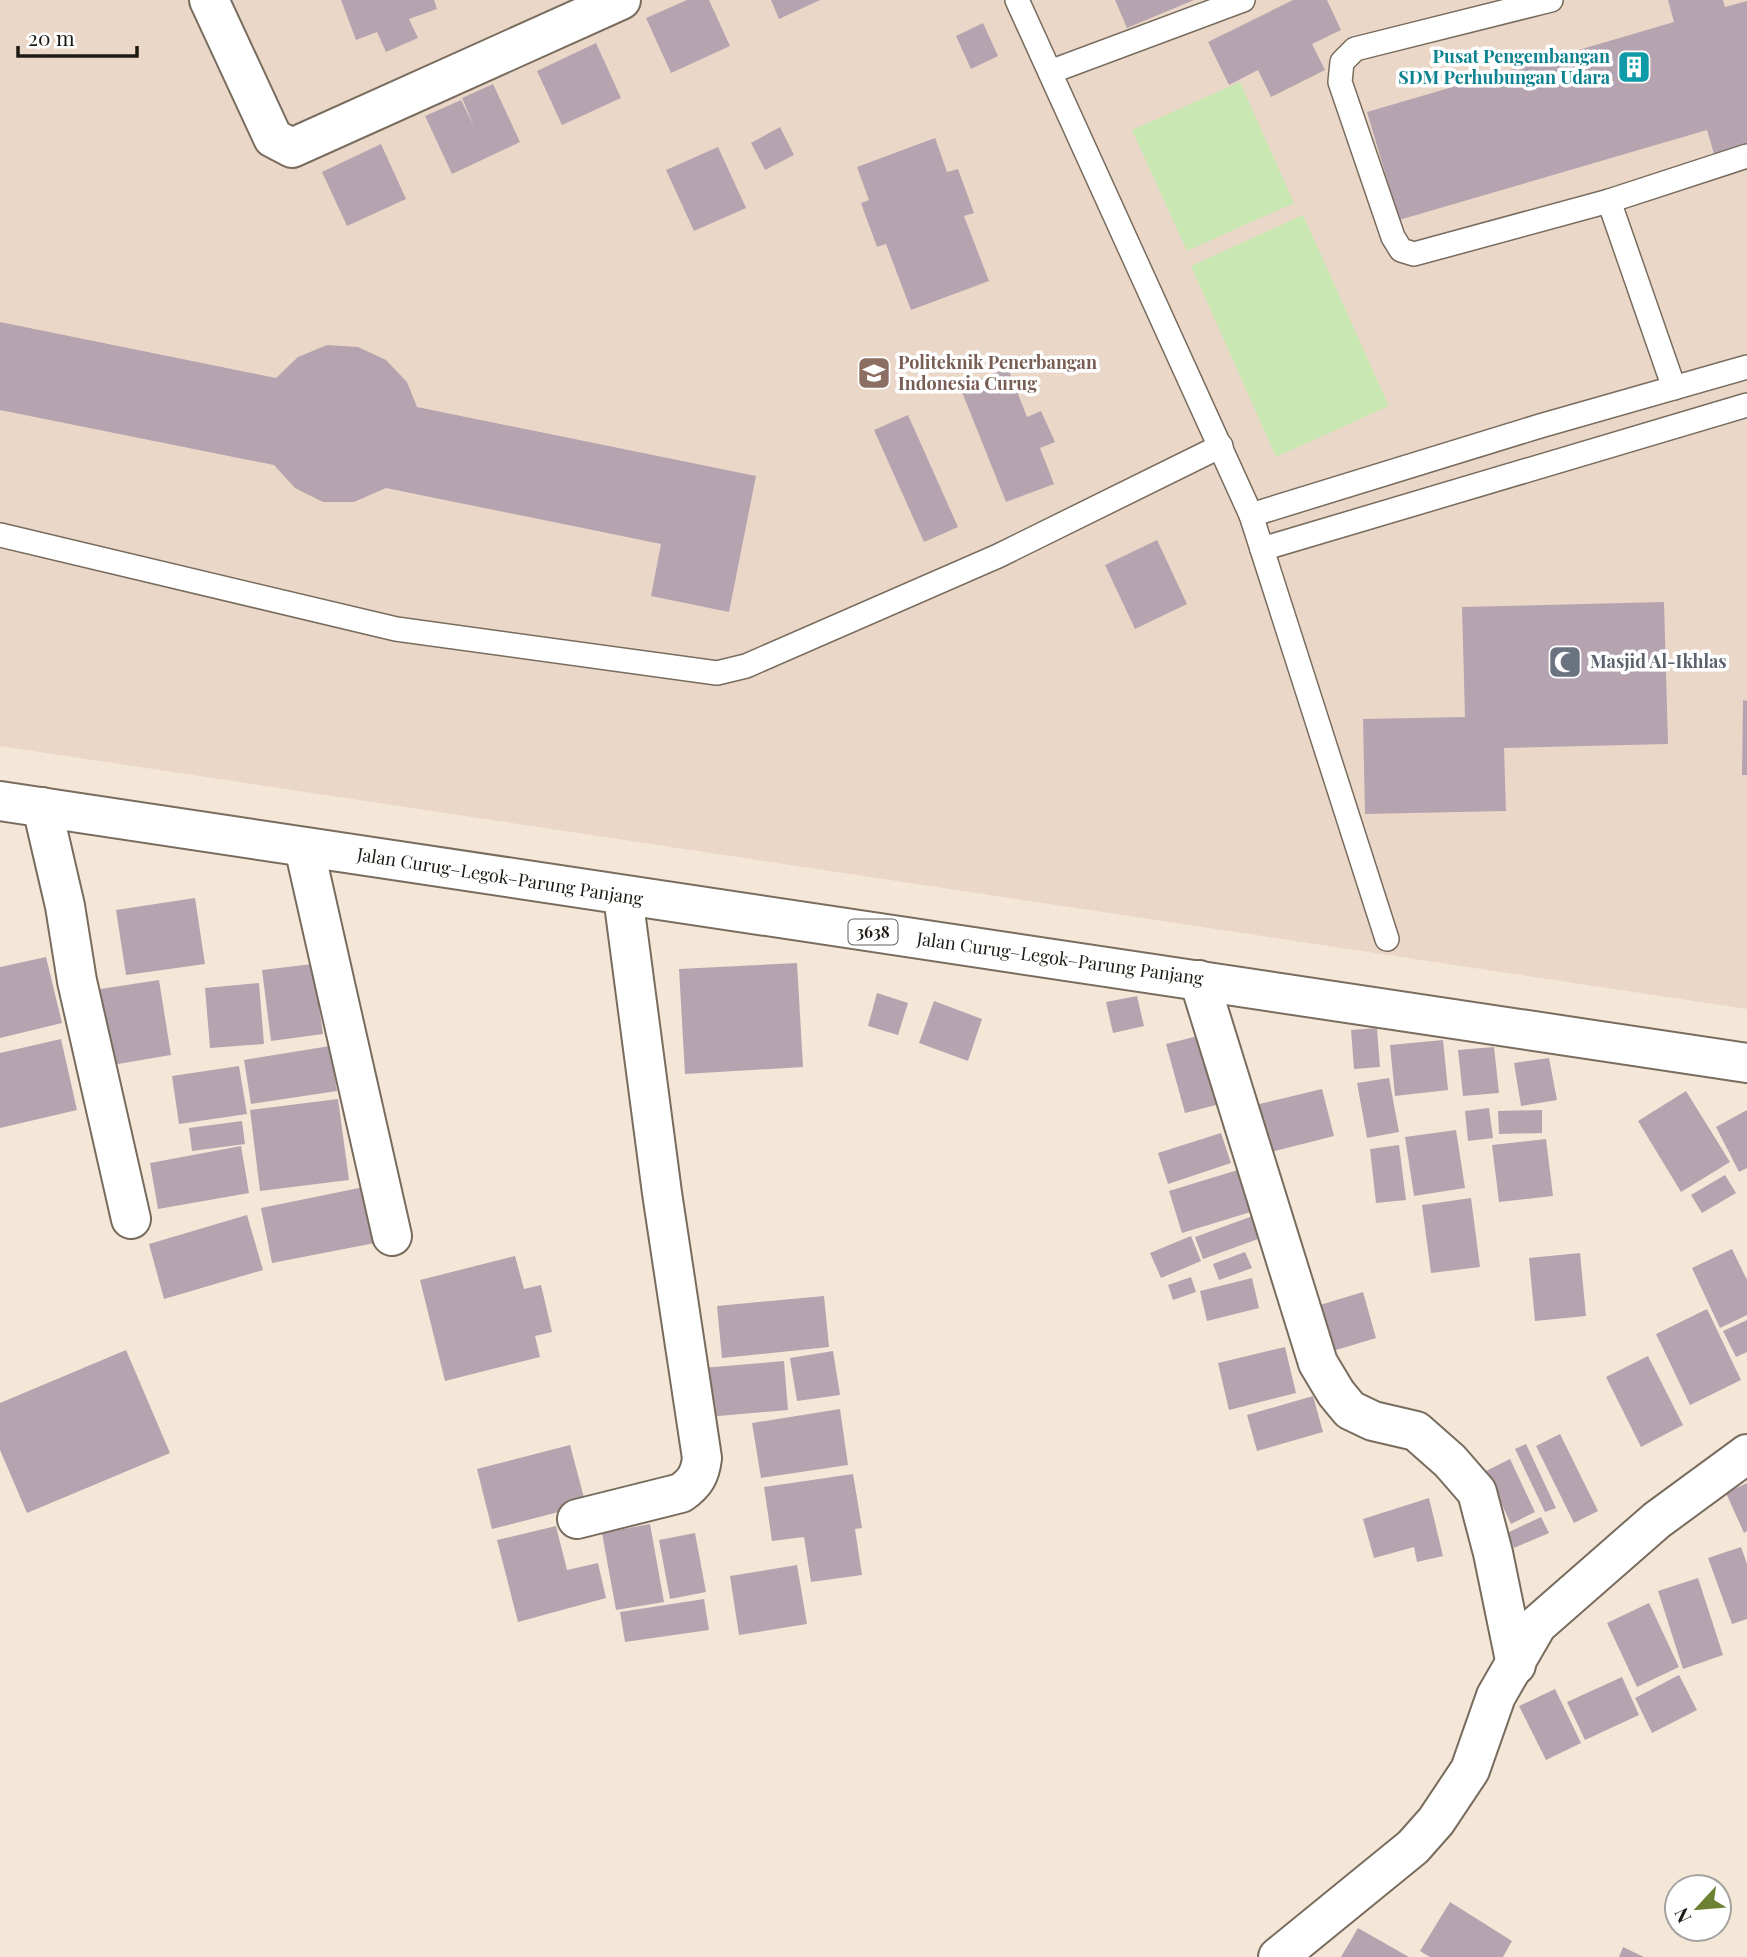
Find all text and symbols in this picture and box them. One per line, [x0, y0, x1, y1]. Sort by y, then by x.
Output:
scale bar [18, 14, 136, 58]
text: 20 m [28, 23, 75, 51]
place label: Pusat Pengembangan SDM Perhubungan Udara [1398, 44, 1611, 89]
building icon: Pusat Pengembangan SDM Perhubungan Udara [1615, 48, 1653, 86]
place label: Politeknik Penerbangan Indonesia Curug [898, 350, 1097, 395]
school or university icon: Politeknik Penerbangan Indonesia Curug [855, 354, 893, 392]
mosque icon: Masjid Al-Ikhlas [1546, 643, 1584, 681]
place label: Masjid Al-Ikhlas [1590, 649, 1727, 673]
street label: Jalan Curug–Legok–Parung Panjang [355, 841, 645, 911]
road number: 3638 [848, 920, 898, 944]
street label: Jalan Curug–Legok–Parung Panjang [914, 926, 1205, 990]
north arrow [1663, 1873, 1733, 1943]
text: N [1667, 1904, 1697, 1928]

